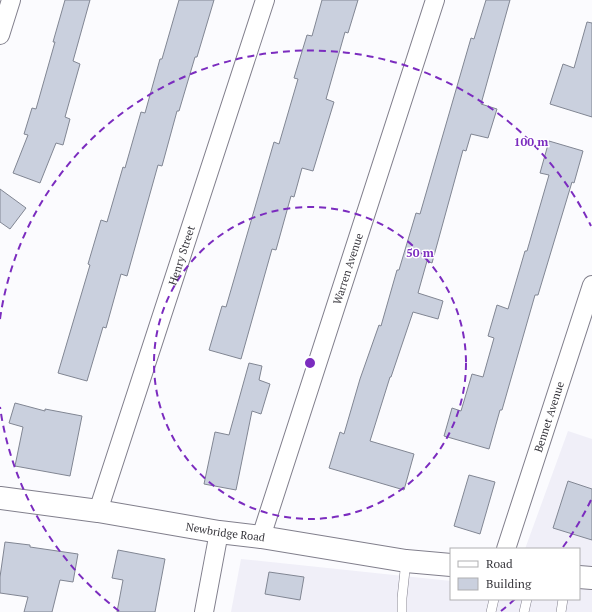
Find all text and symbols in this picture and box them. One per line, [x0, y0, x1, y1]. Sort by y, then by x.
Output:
text: 100 m [514, 134, 548, 149]
street label: Henry Street [165, 224, 198, 287]
street label: Warren Avenue [330, 231, 366, 306]
text: 50 m [406, 245, 434, 260]
centre of rings [303, 356, 317, 370]
street label: Bennet Avenue [531, 379, 567, 454]
street label: Newbridge Road [185, 519, 266, 545]
legend [450, 548, 580, 600]
text: Road [486, 556, 513, 571]
text: Building [486, 576, 532, 591]

